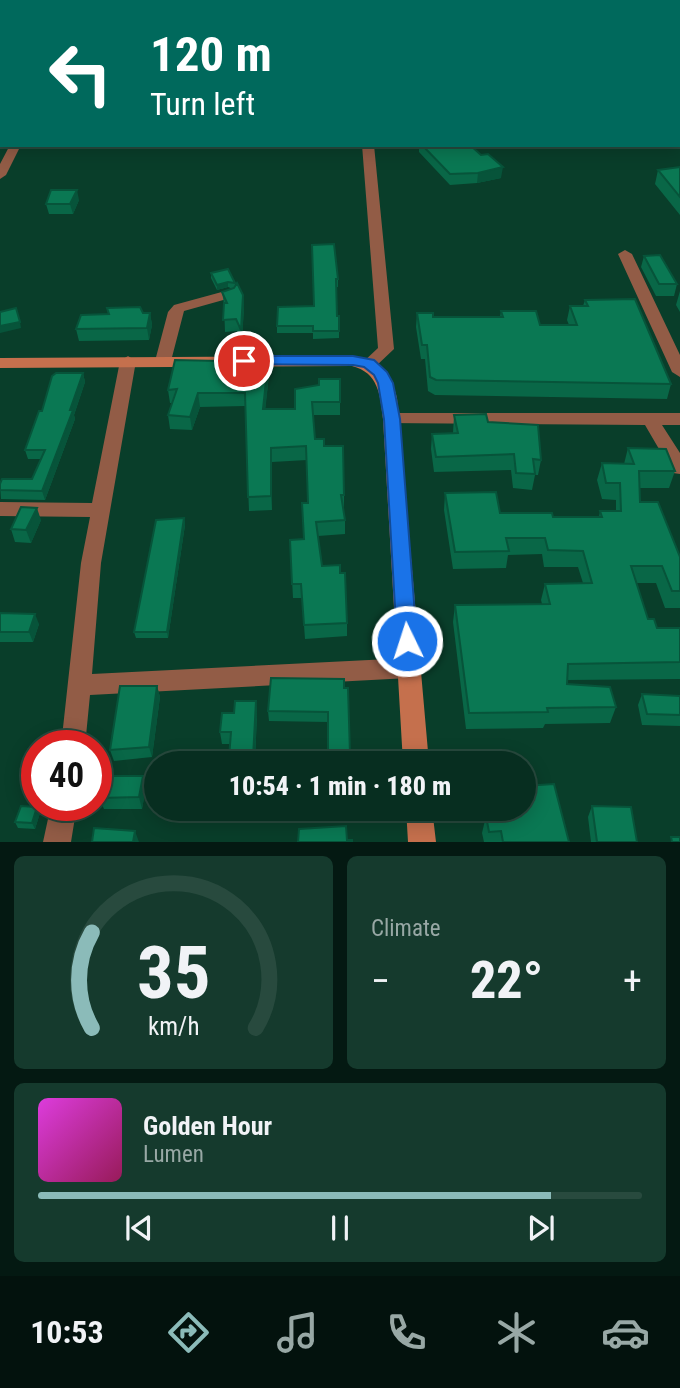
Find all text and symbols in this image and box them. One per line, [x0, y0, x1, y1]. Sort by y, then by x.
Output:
text: 120 m [150, 26, 272, 83]
icon: left [35, 28, 126, 119]
text: Turn left [150, 85, 255, 123]
pin [214, 331, 274, 391]
icon: arrive [225, 342, 263, 380]
position arrow [370, 604, 444, 678]
speed limit sign: 40 [21, 730, 112, 821]
text: 10:54 · 1 min · 180 m [229, 771, 451, 801]
text: Climate [371, 915, 441, 942]
text: 35 [137, 931, 210, 1017]
text: 22° [470, 950, 543, 1011]
text: − [371, 959, 390, 1003]
text: + [623, 959, 642, 1003]
text: km/h [148, 1012, 199, 1041]
text: Golden Hour [143, 1111, 272, 1141]
text: Lumen [143, 1141, 204, 1168]
icon: previous [120, 1209, 158, 1247]
icon: pause [321, 1209, 359, 1247]
icon: next [522, 1209, 560, 1247]
icon: directions [164, 1308, 213, 1357]
icon: music [273, 1308, 322, 1357]
icon: phone [382, 1308, 431, 1357]
icon: climate [492, 1308, 541, 1357]
icon: car [601, 1308, 650, 1357]
text: 10:53 [30, 1313, 104, 1351]

